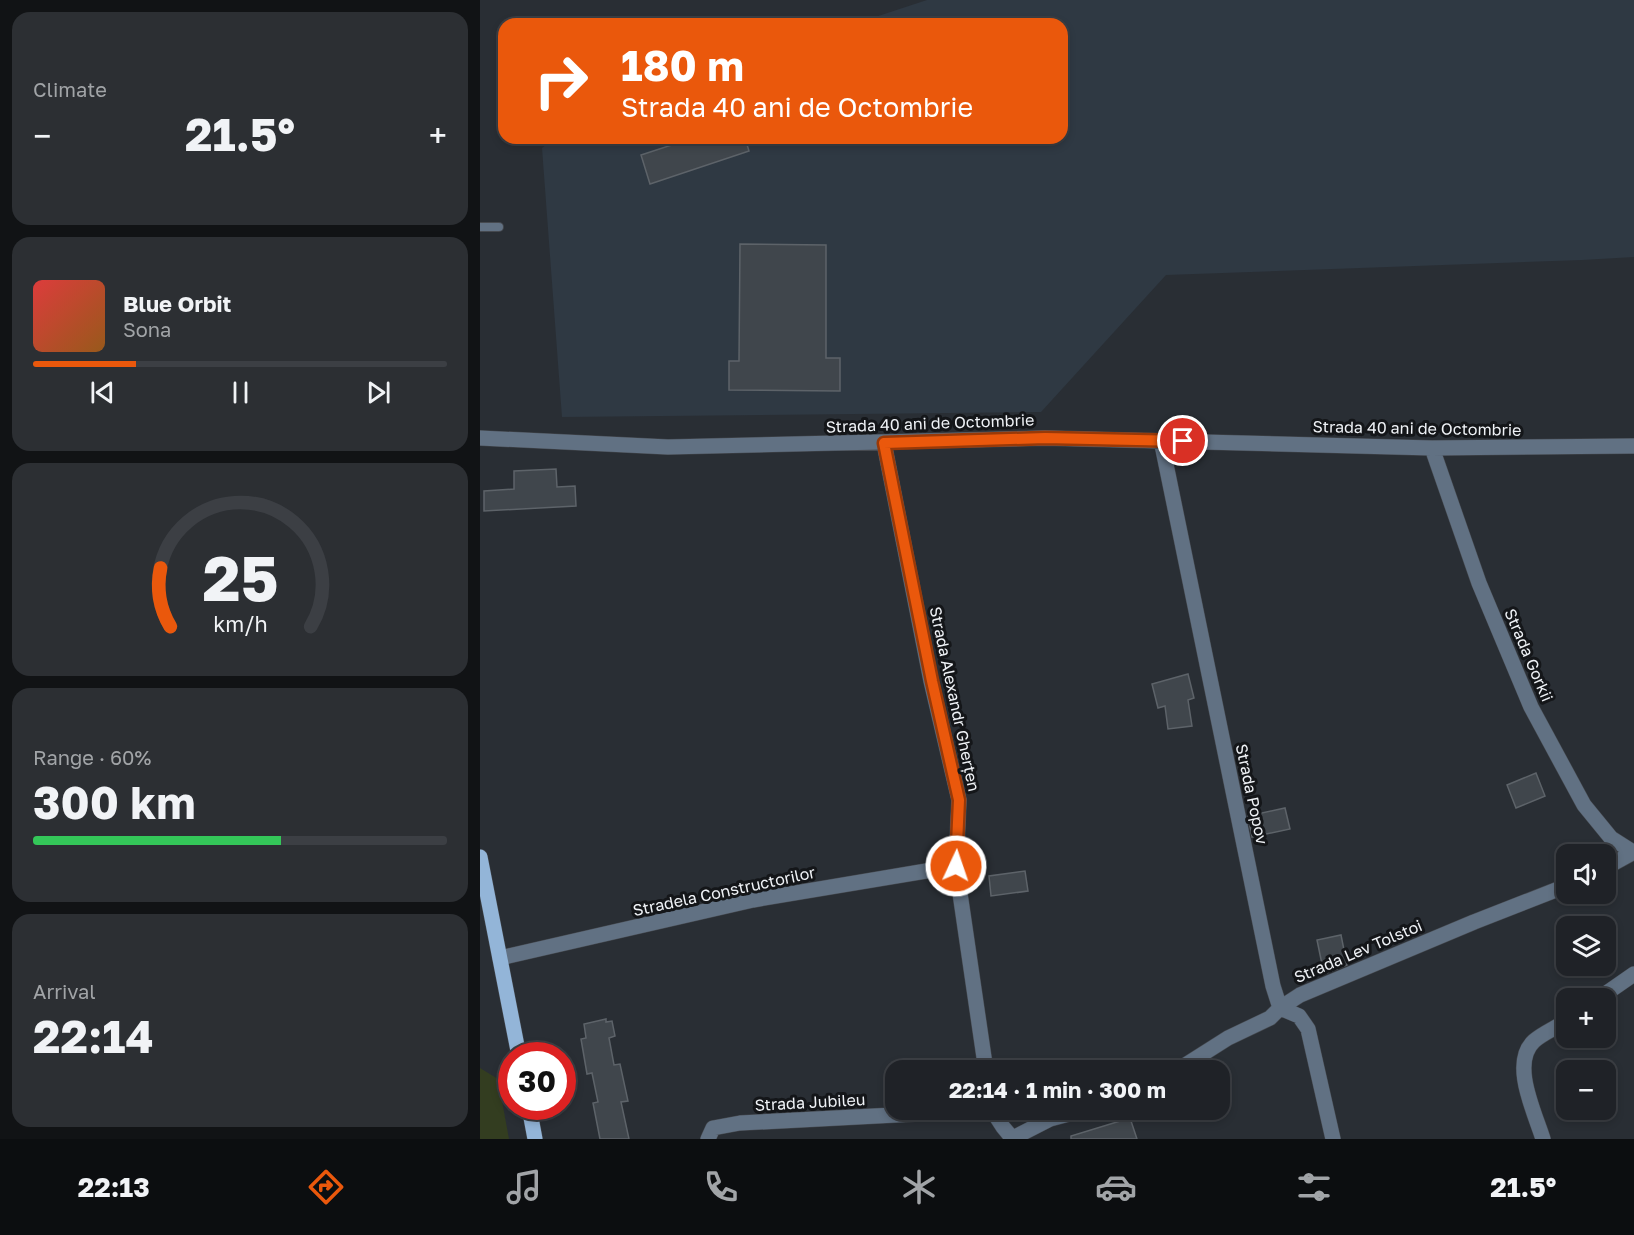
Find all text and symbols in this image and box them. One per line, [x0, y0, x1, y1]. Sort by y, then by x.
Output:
text: 180 m [621, 40, 744, 90]
icon: right [522, 42, 600, 120]
text: Climate [33, 77, 107, 101]
text: Strada 40 ani de Octombrie [621, 91, 973, 123]
text: 21.5° [185, 107, 295, 161]
text: − [33, 116, 51, 155]
text: + [429, 116, 447, 155]
text: Blue Orbit [123, 290, 231, 317]
text: Sona [123, 317, 171, 341]
icon: previous [86, 376, 119, 409]
icon: pause [224, 376, 257, 409]
icon: next [362, 376, 395, 409]
street label: Strada 40 ani de Octombrie [825, 409, 1035, 437]
pin [1157, 415, 1208, 466]
street label: Strada 40 ani de Octombrie [1313, 416, 1521, 440]
icon: arrive [1166, 424, 1199, 457]
text: 25 [202, 540, 278, 615]
street label: Strada Alexandr Gherțen [926, 605, 984, 793]
street label: Strada Gorkii [1500, 605, 1558, 705]
text: km/h [213, 611, 267, 637]
street label: Strada Popov [1232, 742, 1272, 846]
text: Range · 60% [33, 745, 151, 769]
text: 300 km [33, 775, 196, 829]
position arrow [924, 834, 988, 898]
map controls [1556, 844, 1616, 1120]
button: sound [1556, 844, 1616, 904]
street label: Stradela Constructorilor [631, 862, 817, 920]
street label: Strada Lev Tolstoi [1291, 915, 1425, 987]
button: layers [1556, 916, 1616, 976]
text: Arrival [33, 979, 96, 1003]
button: + [1556, 988, 1616, 1048]
text: 22:14 [33, 1009, 154, 1063]
speed limit sign: 30 [498, 1042, 576, 1120]
button: − [1556, 1060, 1616, 1120]
text: 22:14 · 1 min · 300 m [949, 1076, 1166, 1103]
street label: Strada Jubileu [754, 1089, 866, 1115]
icon: directions [305, 1166, 347, 1208]
icon: music [503, 1166, 545, 1208]
icon: phone [700, 1166, 742, 1208]
icon: climate [898, 1166, 940, 1208]
icon: car [1095, 1166, 1137, 1208]
icon: filters [1293, 1166, 1335, 1208]
text: 22:13 [78, 1171, 150, 1203]
text: 21.5° [1490, 1171, 1556, 1203]

